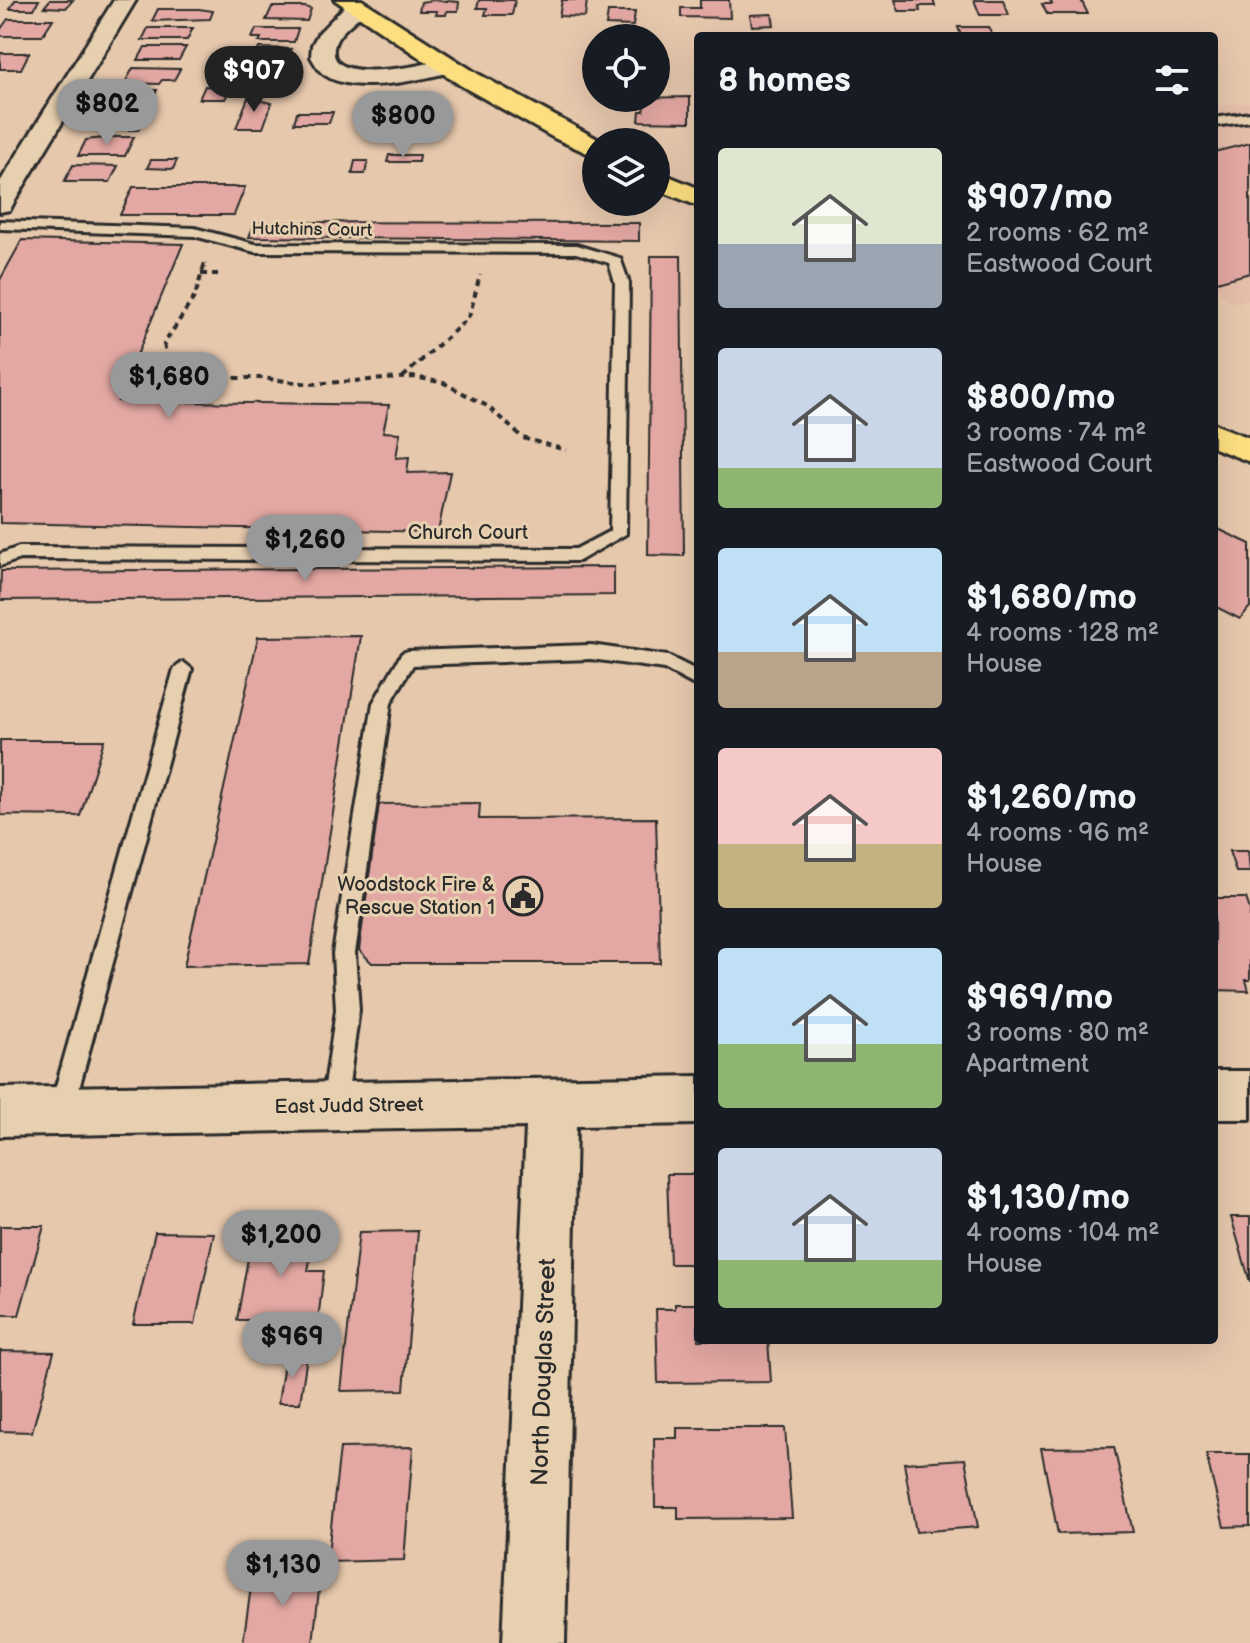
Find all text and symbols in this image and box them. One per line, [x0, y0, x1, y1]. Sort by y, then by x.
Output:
map controls [582, 24, 670, 216]
button: locate [582, 24, 670, 112]
pin: $907 [207, 46, 301, 114]
text: $907 [223, 56, 285, 87]
icon: filters [1150, 58, 1194, 102]
text: 8 homes [718, 60, 851, 101]
pin: $802 [60, 79, 154, 147]
text: $802 [75, 89, 139, 120]
pin: $800 [356, 91, 450, 159]
text: $800 [370, 101, 436, 132]
button: layers [582, 128, 670, 216]
text: $907/mo [966, 177, 1113, 218]
icon: home [782, 180, 878, 276]
street label: Hutchins Court [251, 218, 373, 241]
text: 2 rooms · 62 m² [966, 218, 1149, 249]
text: Eastwood Court [966, 249, 1153, 280]
pin: $1,680 [104, 352, 234, 420]
text: $1,680 [128, 362, 210, 393]
text: $800/mo [966, 377, 1116, 418]
icon: home [782, 380, 878, 476]
text: 3 rooms · 74 m² [966, 418, 1146, 449]
text: Eastwood Court [966, 449, 1153, 480]
pin: $1,260 [240, 515, 370, 583]
street label: Church Court [408, 521, 528, 545]
text: $1,260 [264, 525, 346, 556]
text: $1,680/mo [966, 577, 1137, 618]
icon: home [782, 580, 878, 676]
text: 4 rooms · 128 m² [966, 618, 1159, 649]
text: House [966, 649, 1042, 680]
text: $1,260/mo [966, 777, 1137, 818]
icon: home [782, 780, 878, 876]
text: 4 rooms · 96 m² [966, 818, 1149, 849]
text: House [966, 849, 1042, 880]
place label: Woodstock Fire & Rescue Station 1 [337, 873, 495, 920]
public building icon: Woodstock Fire & Rescue Station 1 [502, 875, 544, 917]
text: $969/mo [966, 977, 1113, 1018]
icon: home [782, 980, 878, 1076]
text: 3 rooms · 80 m² [966, 1018, 1149, 1049]
text: Apartment [966, 1049, 1089, 1080]
street label: East Judd Street [274, 1093, 424, 1119]
text: $1,130/mo [966, 1177, 1130, 1218]
icon: home [782, 1180, 878, 1276]
pin: $1,200 [216, 1210, 346, 1278]
text: 4 rooms · 104 m² [966, 1218, 1160, 1249]
text: $1,200 [240, 1220, 322, 1251]
text: House [966, 1249, 1042, 1280]
street label: North Douglas Street [525, 1257, 562, 1486]
pin: $969 [245, 1312, 339, 1380]
text: $969 [260, 1322, 324, 1353]
pin: $1,130 [218, 1540, 348, 1608]
text: $1,130 [245, 1550, 321, 1581]

